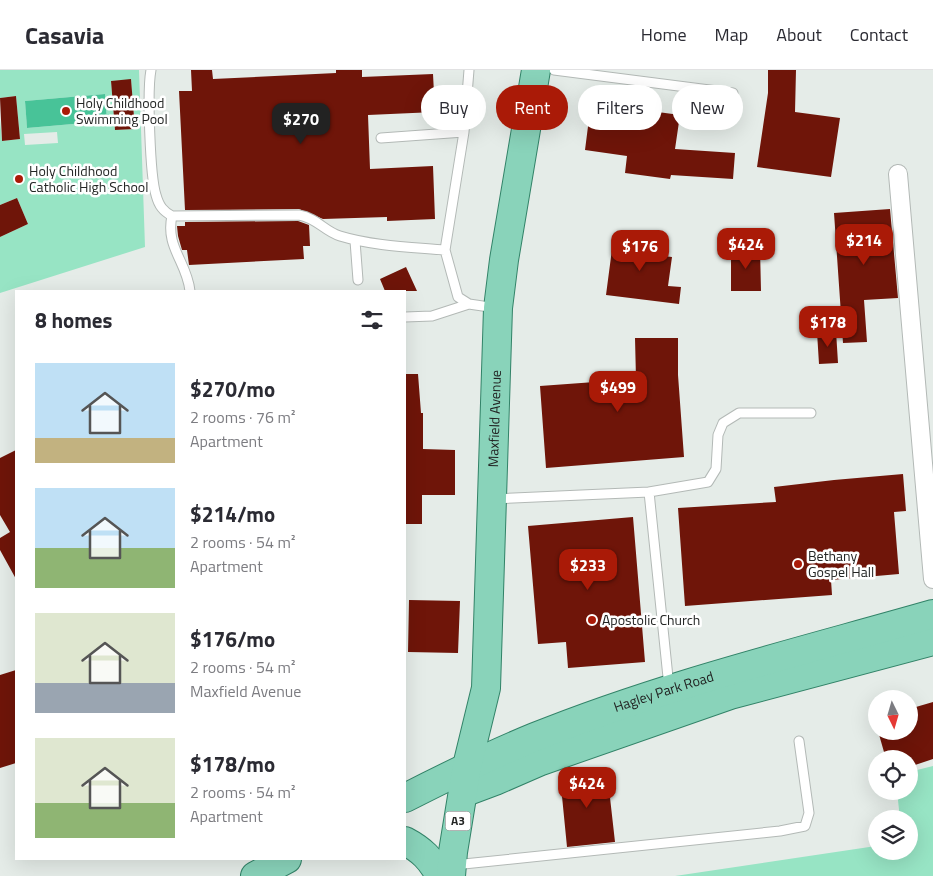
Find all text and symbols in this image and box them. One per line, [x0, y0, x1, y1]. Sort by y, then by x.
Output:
text: Casavia [25, 17, 104, 53]
text: Home [641, 21, 687, 48]
text: Map [715, 21, 748, 48]
text: About [776, 21, 822, 48]
text: Contact [850, 21, 908, 48]
chip: Buy [421, 85, 486, 130]
chip: Rent [496, 85, 568, 130]
chip: Filters [578, 85, 662, 130]
chip: New [672, 85, 743, 130]
place label: Holy Childhood Swimming Pool [76, 92, 168, 129]
pin: $270 [271, 102, 331, 145]
marker: Holy Childhood Swimming Pool [60, 105, 72, 117]
text: $270 [283, 107, 319, 131]
place label: Holy Childhood Catholic High School [29, 160, 148, 197]
marker: Holy Childhood Catholic High School [13, 173, 25, 185]
pin: $214 [834, 224, 894, 266]
pin: $424 [716, 228, 776, 270]
text: $214 [846, 228, 882, 252]
pin: $176 [610, 230, 670, 272]
text: $424 [728, 232, 764, 256]
text: $176 [622, 234, 658, 258]
text: 8 homes [35, 304, 112, 336]
icon: filters [358, 306, 386, 334]
pin: $178 [798, 306, 858, 348]
text: $178 [810, 310, 846, 334]
street label: Maxfield Avenue [482, 370, 506, 468]
pin: $499 [588, 370, 648, 413]
text: $270/mo [190, 373, 275, 405]
text: $499 [600, 375, 636, 399]
icon: home [75, 383, 135, 443]
text: 2 rooms · 76 m² [190, 405, 295, 429]
text: Apartment [190, 429, 263, 453]
text: $214/mo [190, 498, 275, 530]
icon: home [75, 508, 135, 568]
text: 2 rooms · 54 m² [190, 530, 295, 554]
place label: Bethany Gospel Hall [808, 545, 874, 582]
pin: $233 [558, 548, 618, 591]
text: $233 [570, 553, 606, 577]
text: Apartment [190, 554, 263, 578]
marker: Bethany Gospel Hall [792, 558, 804, 570]
place label: Apostolic Church [602, 609, 700, 630]
marker: Apostolic Church [586, 614, 598, 626]
text: $176/mo [190, 623, 275, 655]
icon: home [75, 633, 135, 693]
text: 2 rooms · 54 m² [190, 655, 295, 679]
street label: Hagley Park Road [611, 665, 716, 717]
text: Maxfield Avenue [190, 679, 301, 703]
north arrow [868, 690, 918, 740]
map controls [868, 690, 918, 860]
text: $178/mo [190, 748, 275, 780]
button: locate [868, 750, 918, 800]
icon: home [75, 758, 135, 818]
pin: $424 [557, 766, 617, 809]
text: $424 [569, 771, 605, 795]
text: 2 rooms · 54 m² [190, 780, 295, 804]
text: Apartment [190, 804, 263, 828]
button: layers [868, 810, 918, 860]
road number: A3 [446, 811, 470, 830]

